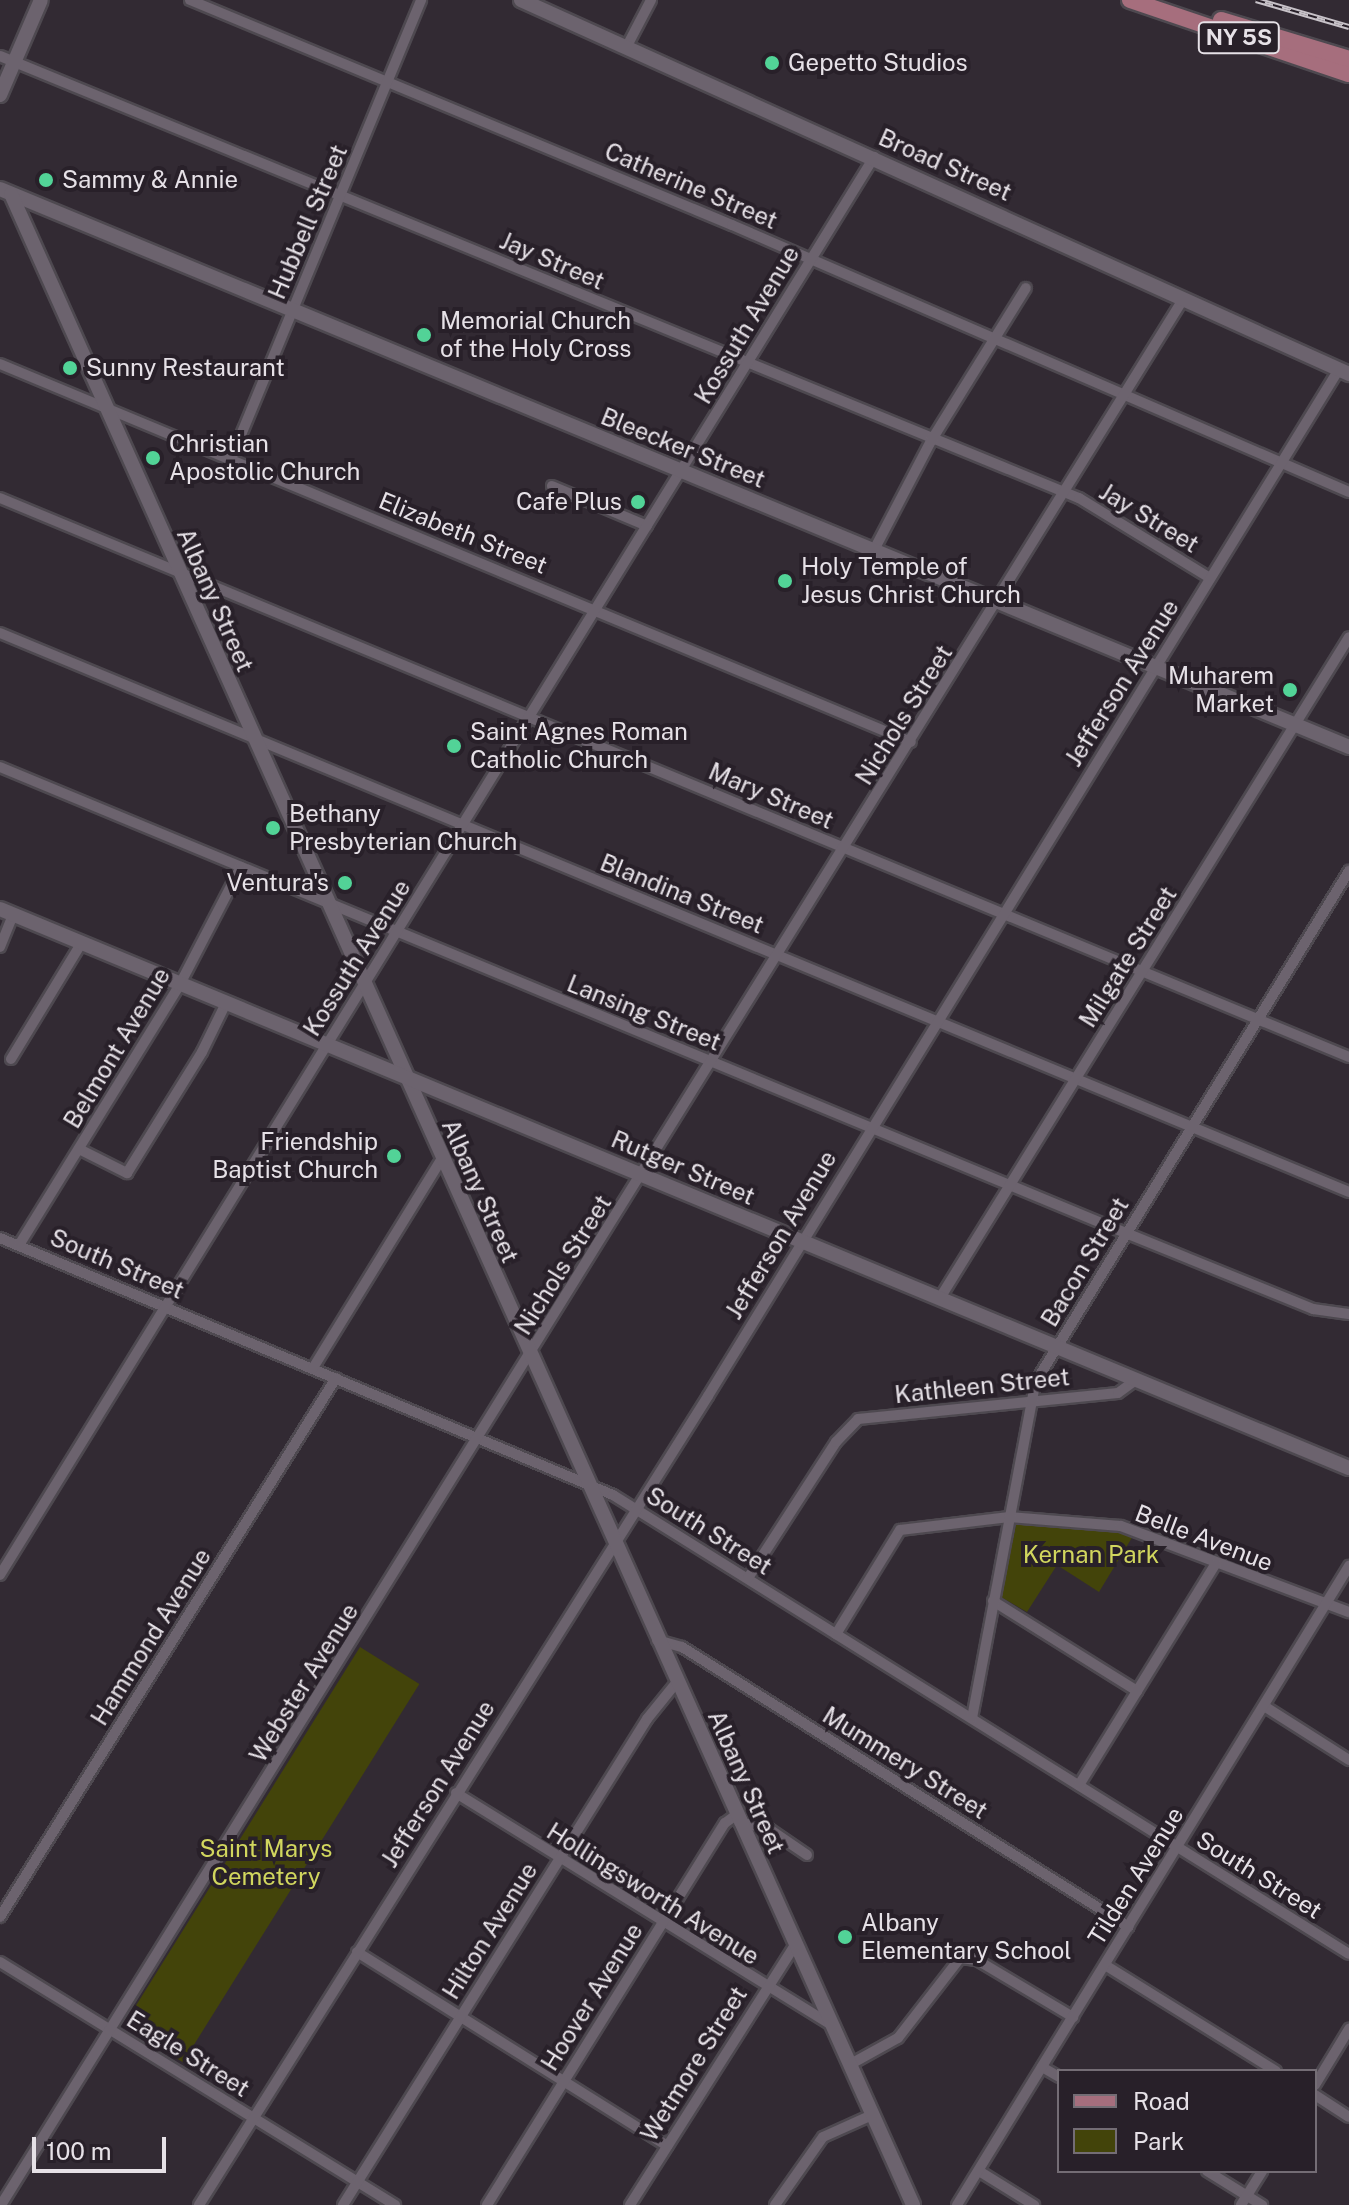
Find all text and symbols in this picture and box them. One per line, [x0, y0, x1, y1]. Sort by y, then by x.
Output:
road number: NY 5S [1197, 20, 1281, 56]
place label: Gepetto Studios [788, 49, 968, 77]
marker: Gepetto Studios [763, 54, 781, 72]
street label: Broad Street [874, 123, 1016, 207]
street label: Catherine Street [600, 137, 782, 235]
street label: Hubbell Street [263, 141, 353, 303]
place label: Sammy & Annie [62, 166, 238, 194]
marker: Sammy & Annie [37, 171, 55, 189]
street label: Jay Street [495, 226, 609, 296]
street label: Kossuth Avenue [689, 241, 805, 409]
place label: Memorial Church of the Holy Cross [440, 307, 632, 363]
marker: Memorial Church of the Holy Cross [415, 326, 433, 344]
place label: Sunny Restaurant [86, 354, 285, 382]
marker: Sunny Restaurant [61, 359, 79, 377]
street label: Bleecker Street [597, 402, 769, 494]
place label: Christian Apostolic Church [169, 430, 361, 486]
marker: Christian Apostolic Church [144, 449, 162, 467]
street label: Jay Street [1094, 477, 1204, 559]
street label: Elizabeth Street [375, 486, 551, 580]
place label: Cafe Plus [516, 488, 622, 516]
marker: Cafe Plus [629, 493, 647, 511]
street label: Albany Street [171, 524, 259, 676]
place label: Holy Temple of Jesus Christ Church [801, 553, 1021, 609]
marker: Holy Temple of Jesus Christ Church [776, 572, 794, 590]
street label: Jefferson Avenue [1059, 594, 1185, 772]
street label: Nichols Street [850, 640, 958, 790]
place label: Muharem Market [1168, 662, 1274, 718]
marker: Muharem Market [1281, 681, 1299, 699]
place label: Saint Agnes Roman Catholic Church [470, 718, 688, 774]
marker: Saint Agnes Roman Catholic Church [445, 737, 463, 755]
street label: Mary Street [704, 757, 838, 835]
place label: Bethany Presbyterian Church [289, 800, 517, 856]
marker: Bethany Presbyterian Church [264, 819, 282, 837]
street label: Blandina Street [596, 848, 768, 940]
place label: Ventura's [227, 869, 329, 897]
marker: Ventura's [336, 874, 354, 892]
street label: Kossuth Avenue [297, 875, 417, 1041]
street label: Milgate Street [1073, 881, 1183, 1033]
street label: Belmont Avenue [58, 963, 176, 1133]
street label: Lansing Street [563, 969, 725, 1057]
street label: Albany Street [436, 1115, 524, 1267]
street label: Rutger Street [607, 1125, 759, 1211]
place label: Friendship Baptist Church [212, 1128, 378, 1184]
street label: Jefferson Avenue [719, 1146, 843, 1324]
marker: Friendship Baptist Church [385, 1147, 403, 1165]
street label: Nichols Street [509, 1190, 617, 1340]
street label: Bacon Street [1035, 1192, 1135, 1332]
street label: South Street [46, 1223, 188, 1305]
street label: Kathleen Street [893, 1362, 1071, 1410]
street label: South Street [641, 1481, 777, 1581]
street label: Belle Avenue [1131, 1499, 1277, 1577]
park label: Kernan Park [1023, 1541, 1159, 1569]
street label: Hammond Avenue [85, 1543, 217, 1731]
street label: Webster Avenue [244, 1598, 364, 1768]
street label: Jefferson Avenue [375, 1695, 501, 1873]
street label: Mummery Street [817, 1701, 993, 1825]
street label: Albany Street [702, 1706, 790, 1858]
street label: Tilden Avenue [1082, 1802, 1190, 1950]
street label: Hollingsworth Avenue [542, 1817, 764, 1971]
street label: South Street [1191, 1825, 1327, 1925]
park label: Saint Marys Cemetery [200, 1835, 332, 1891]
street label: Hilton Avenue [437, 1857, 543, 2005]
place label: Albany Elementary School [861, 1909, 1072, 1965]
street label: Hoover Avenue [535, 1918, 649, 2076]
marker: Albany Elementary School [836, 1928, 854, 1946]
street label: Wetmore Street [635, 1981, 753, 2147]
street label: Eagle Street [121, 2005, 255, 2103]
legend [1057, 2069, 1317, 2173]
text: Road [1133, 2087, 1190, 2115]
scale bar [36, 2121, 170, 2171]
text: Park [1133, 2127, 1184, 2155]
text: 100 m [46, 2137, 112, 2165]

